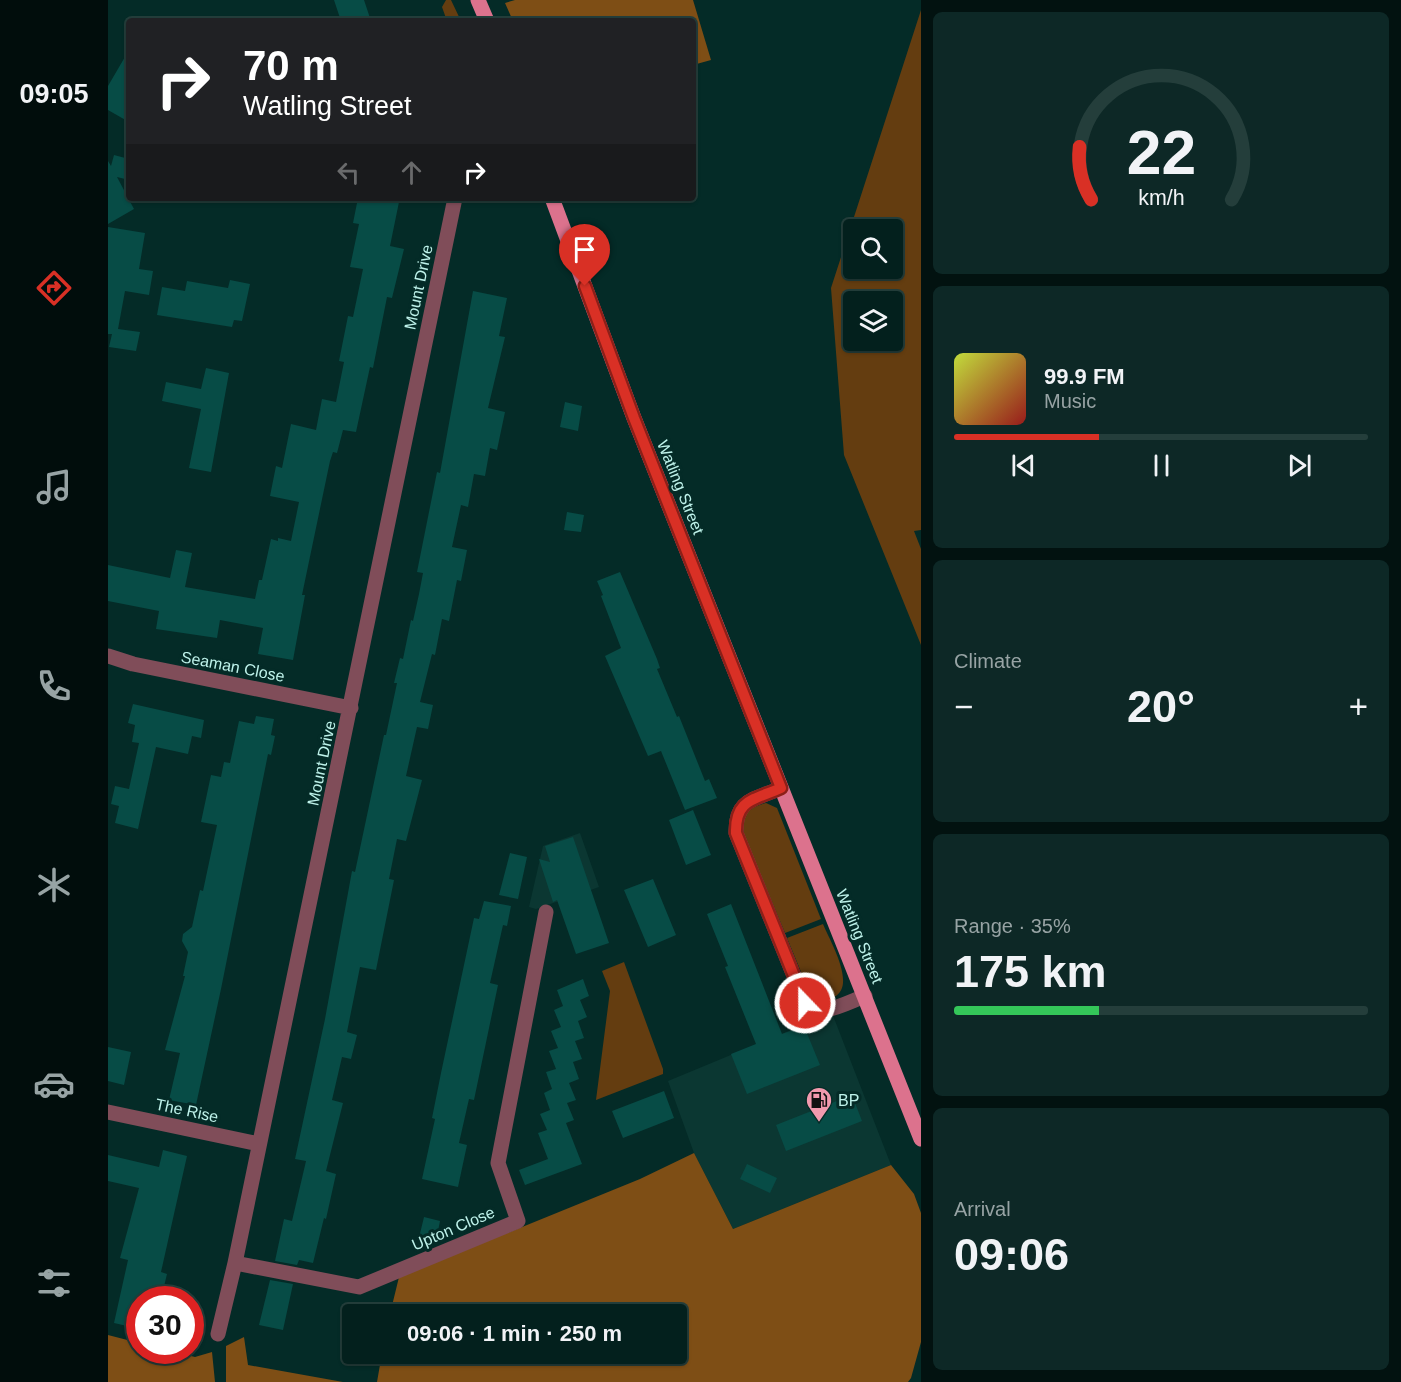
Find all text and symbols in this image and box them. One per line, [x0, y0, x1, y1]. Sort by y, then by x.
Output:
icon: right [144, 42, 222, 120]
text: 70 m [243, 42, 339, 89]
text: 09:05 [19, 79, 89, 109]
text: Watling Street [243, 91, 412, 121]
text: 22 [1126, 118, 1196, 187]
icon: left [332, 156, 365, 189]
icon: ahead [395, 156, 428, 189]
icon: right [458, 156, 491, 189]
text: km/h [1138, 186, 1184, 210]
map controls [843, 219, 903, 351]
button: search [843, 219, 903, 279]
pin [559, 224, 610, 286]
icon: arrive [568, 233, 601, 266]
street label: Mount Drive [401, 243, 436, 331]
icon: directions [33, 267, 75, 309]
button: layers [843, 291, 903, 351]
text: 99.9 FM [1044, 364, 1125, 389]
text: Music [1044, 390, 1096, 412]
street label: Watling Street [654, 438, 707, 537]
icon: previous [1007, 449, 1040, 482]
icon: pause [1145, 449, 1178, 482]
icon: next [1283, 449, 1316, 482]
icon: music [33, 466, 75, 508]
street label: Seaman Close [180, 648, 286, 685]
text: Climate [954, 650, 1022, 672]
icon: phone [33, 665, 75, 707]
text: 20° [1127, 681, 1195, 732]
text: − [954, 688, 973, 725]
text: + [1349, 688, 1368, 725]
street label: Mount Drive [304, 719, 339, 807]
icon: climate [33, 864, 75, 906]
street label: Watling Street [833, 887, 886, 986]
text: Range · 35% [954, 915, 1071, 937]
text: 175 km [954, 946, 1107, 997]
position arrow [773, 971, 837, 1035]
icon: car [33, 1063, 75, 1105]
fuel station icon: BP [804, 1085, 834, 1123]
place label: BP [838, 1092, 859, 1109]
street label: The Rise [154, 1096, 220, 1125]
text: Arrival [954, 1198, 1011, 1220]
street label: Upton Close [409, 1203, 497, 1253]
text: 09:06 [954, 1229, 1069, 1280]
icon: filters [33, 1262, 75, 1304]
speed limit sign: 30 [126, 1286, 204, 1364]
text: 09:06 · 1 min · 250 m [407, 1321, 622, 1346]

